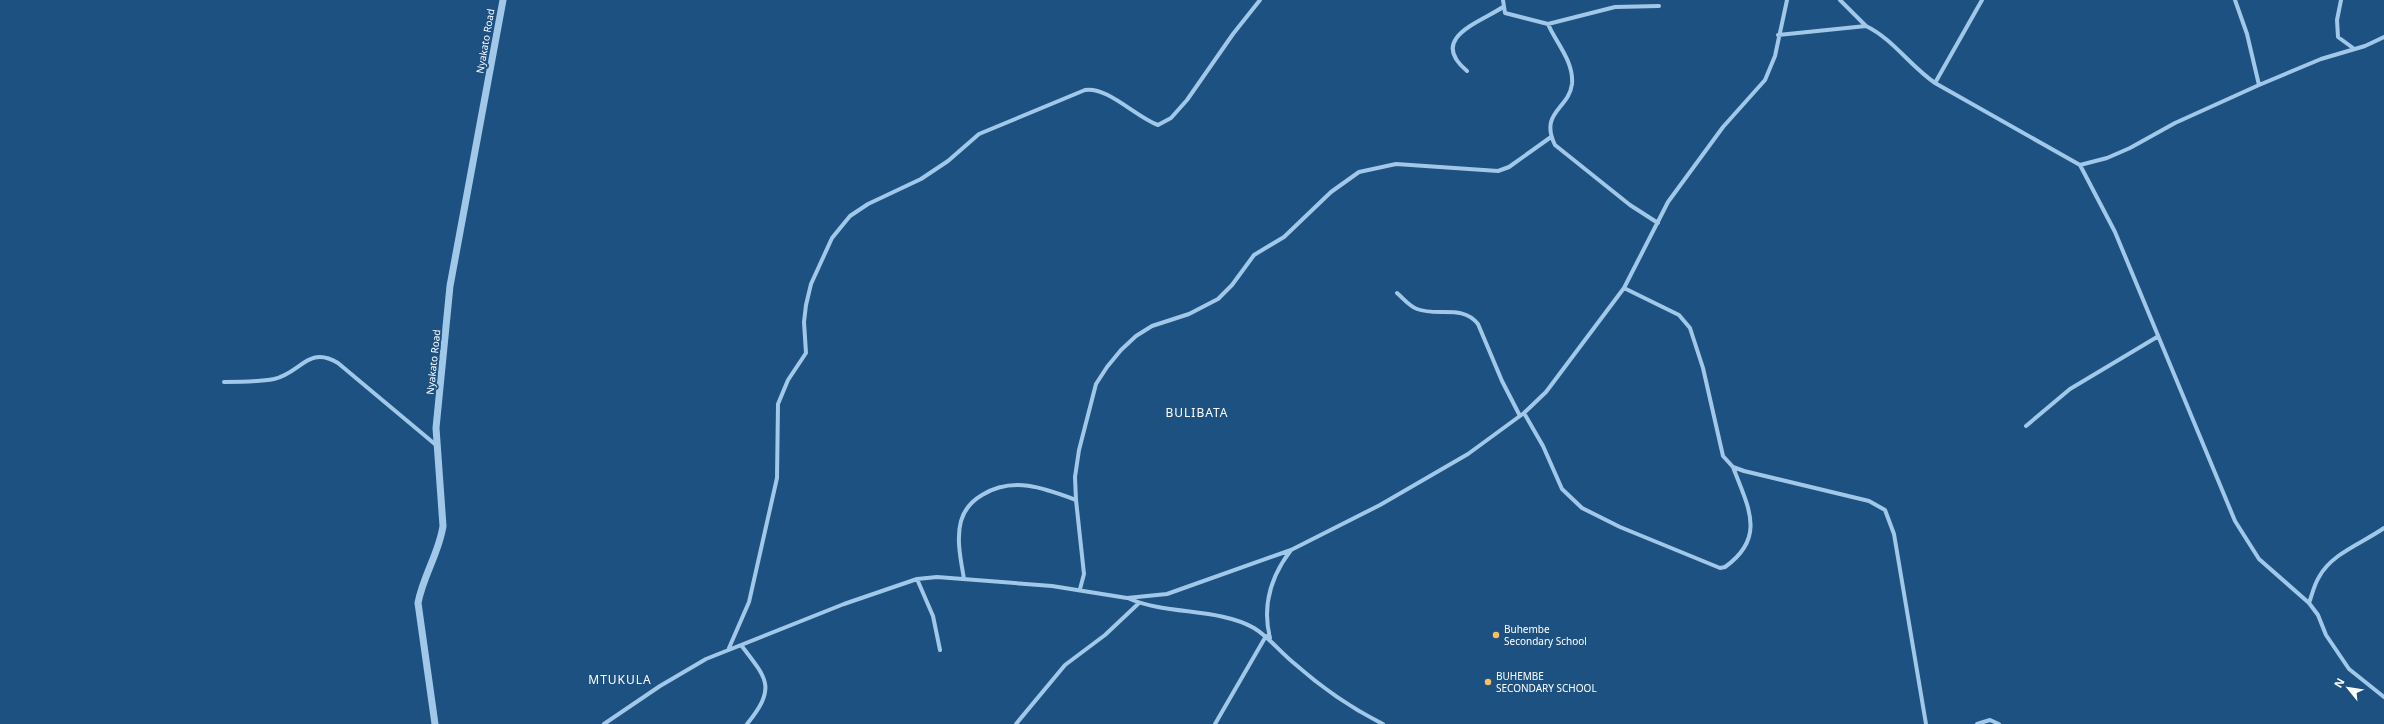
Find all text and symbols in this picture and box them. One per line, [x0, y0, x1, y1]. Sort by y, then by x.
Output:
street label: Nyakato Road [472, 8, 498, 74]
street label: Nyakato Road [423, 329, 443, 395]
district label: BULIBATA [1165, 404, 1229, 421]
place label: Buhembe Secondary School [1504, 622, 1587, 648]
marker: Buhembe Secondary School [1491, 630, 1501, 640]
north arrow [2328, 668, 2368, 708]
place label: BUHEMBE SECONDARY SCHOOL [1496, 669, 1597, 695]
district label: MTUKULA [588, 671, 652, 688]
text: N [2330, 675, 2348, 690]
marker: BUHEMBE SECONDARY SCHOOL [1483, 677, 1493, 687]

